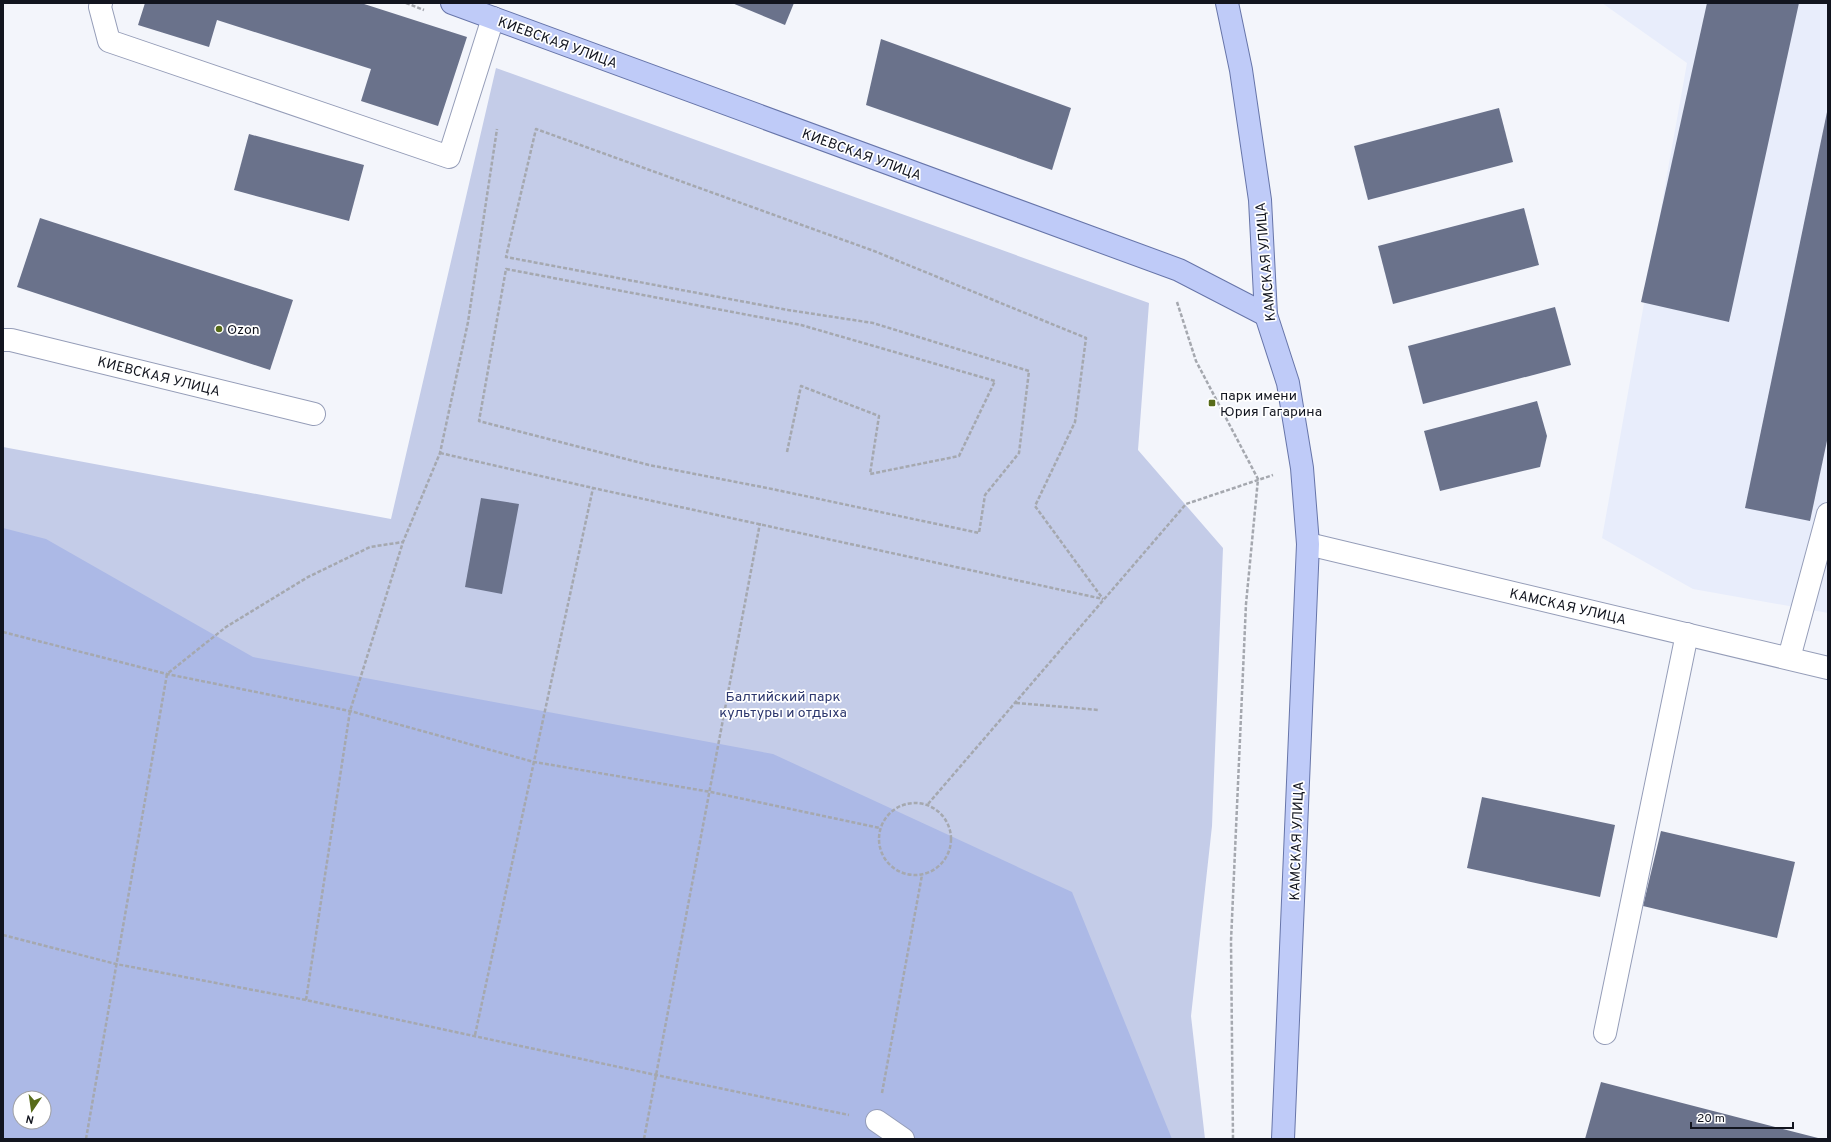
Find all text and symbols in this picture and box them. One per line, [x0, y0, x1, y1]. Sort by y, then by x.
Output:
street label: КИЕВСКАЯ УЛИЦА [495, 14, 620, 73]
street label: КИЕВСКАЯ УЛИЦА [799, 126, 924, 185]
street label: КАМСКАЯ УЛИЦА [1253, 202, 1280, 322]
place label: Ozon [227, 322, 260, 339]
marker: Ozon [214, 324, 224, 334]
street label: КИЕВСКАЯ УЛИЦА [95, 354, 222, 401]
place label: парк имени Юрия Гагарина [1220, 388, 1322, 421]
marker: парк имени Юрия Гагарина [1207, 398, 1217, 408]
street label: КАМСКАЯ УЛИЦА [1508, 586, 1628, 629]
park label: Балтийский парк культуры и отдыха [719, 689, 847, 722]
street label: КАМСКАЯ УЛИЦА [1287, 781, 1308, 901]
north arrow [12, 1090, 52, 1130]
scale bar [1691, 1104, 1793, 1130]
text: N [25, 1111, 35, 1126]
text: 20 m [1697, 1111, 1725, 1127]

